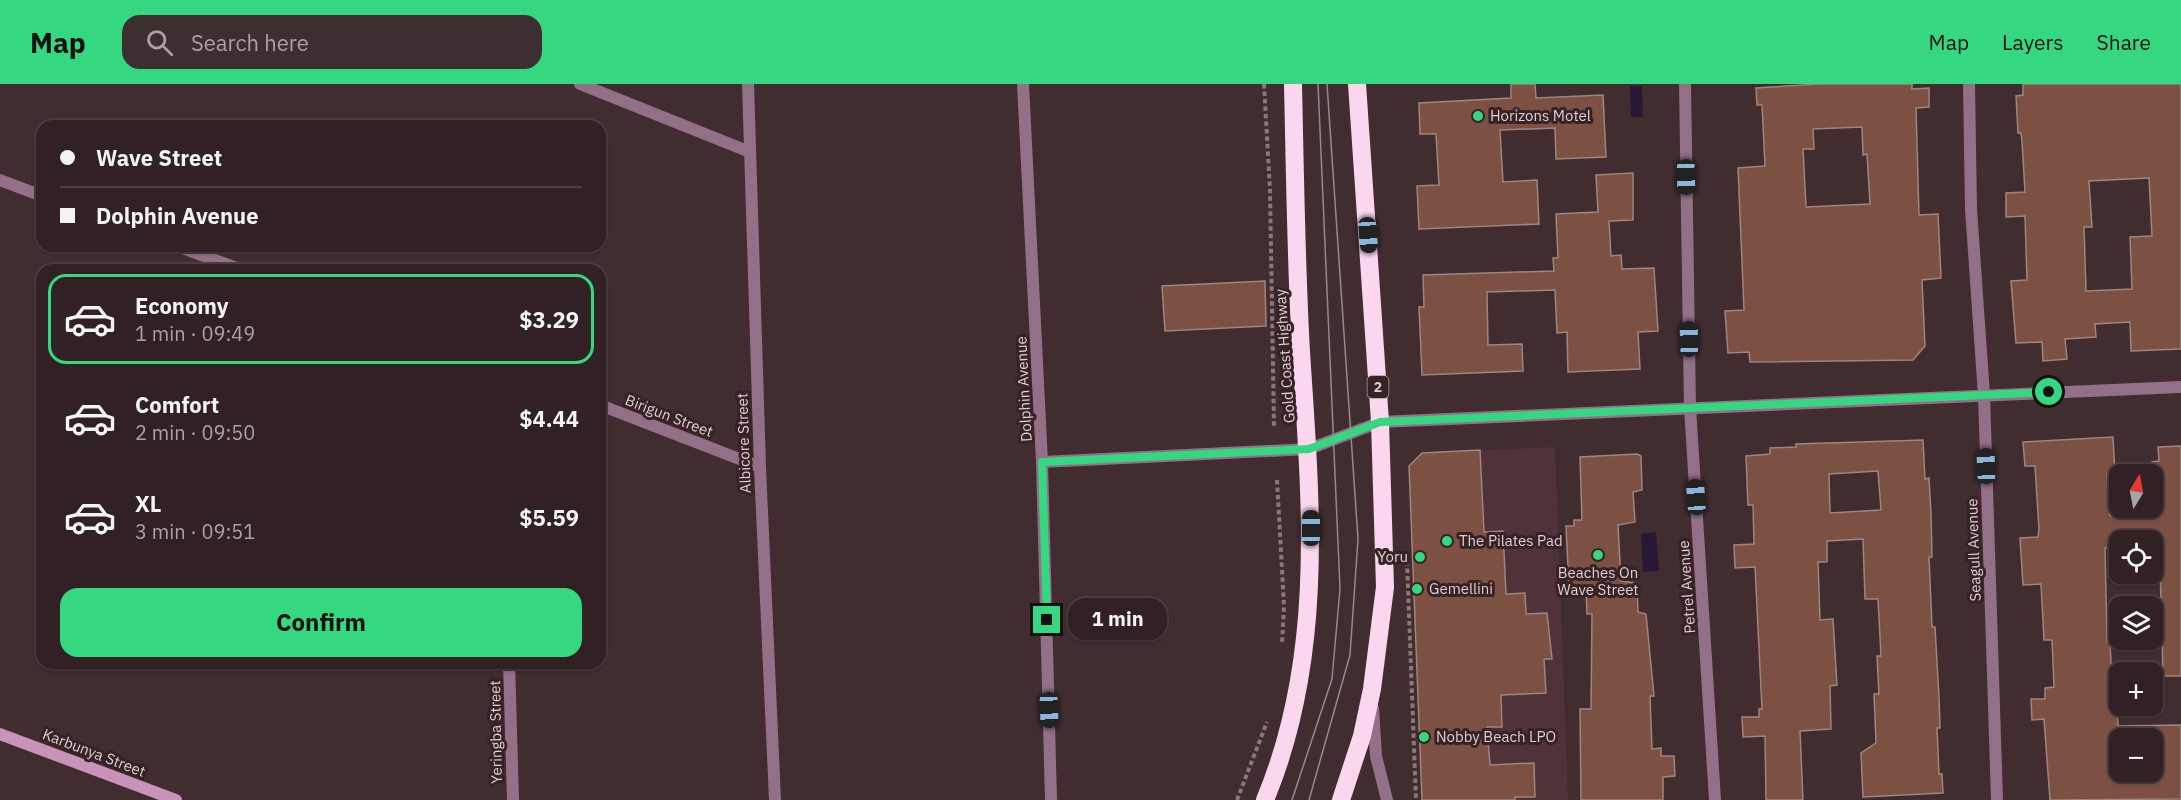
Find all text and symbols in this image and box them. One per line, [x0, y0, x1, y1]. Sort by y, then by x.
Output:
search box [122, 15, 542, 69]
text: Map [30, 24, 86, 61]
icon: search [143, 26, 176, 59]
text: Search here [191, 28, 309, 57]
text: Map [1929, 28, 1969, 56]
text: Layers [2002, 28, 2064, 56]
text: Share [2097, 28, 2151, 56]
place label: Horizons Motel [1490, 106, 1591, 125]
marker: Horizons Motel [1471, 109, 1485, 123]
text: Wave Street [96, 143, 222, 172]
car [1677, 159, 1695, 195]
text: Dolphin Avenue [96, 201, 259, 230]
car [1358, 216, 1378, 254]
street label: Gold Coast Highway [1270, 288, 1299, 424]
text: Economy [135, 291, 229, 320]
icon: car [63, 292, 117, 346]
text: $3.29 [519, 305, 579, 334]
text: 1 min · 09:49 [135, 320, 255, 347]
car [1680, 321, 1698, 357]
street label: Dolphin Avenue [1011, 336, 1036, 442]
road number: 2 [1368, 376, 1388, 398]
route start [2035, 378, 2062, 405]
text: Comfort [135, 390, 219, 419]
street label: Birigun Street [623, 390, 716, 441]
icon: car [63, 391, 117, 445]
street label: Albicore Street [732, 393, 755, 493]
text: $4.44 [519, 404, 579, 433]
text: 2 min · 09:50 [135, 419, 255, 446]
car [1976, 448, 1996, 484]
north arrow [2109, 464, 2163, 518]
map controls [2109, 464, 2163, 782]
car [1686, 478, 1706, 516]
text: XL [135, 489, 161, 518]
icon: car [63, 490, 117, 544]
street label: Seagull Avenue [1962, 498, 1985, 602]
text: $5.59 [519, 503, 579, 532]
car [1302, 510, 1320, 546]
text: 3 min · 09:51 [135, 518, 255, 545]
button: locate [2109, 530, 2163, 584]
place label: The Pilates Pad [1459, 531, 1563, 550]
marker: The Pilates Pad [1440, 534, 1454, 548]
street label: Petrel Avenue [1674, 540, 1699, 634]
place label: Yoru [1377, 547, 1408, 566]
marker: Beaches On Wave Street [1591, 548, 1605, 562]
marker: Yoru [1413, 550, 1427, 564]
place label: Beaches On Wave Street [1557, 563, 1639, 599]
place label: Gemellini [1429, 579, 1493, 598]
marker: Gemellini [1410, 582, 1424, 596]
button: Confirm [60, 588, 582, 657]
button: layers [2109, 596, 2163, 650]
callout: 1 min [1068, 599, 1167, 641]
text: 1 min [1091, 605, 1144, 632]
route end [1033, 606, 1060, 633]
button: + [2109, 662, 2163, 716]
street label: Yeringba Street [485, 680, 506, 784]
car [1039, 692, 1059, 728]
street label: Karbunya Street [40, 724, 148, 781]
place label: Nobby Beach LPO [1436, 727, 1556, 746]
button: − [2109, 728, 2163, 782]
marker: Nobby Beach LPO [1417, 730, 1431, 744]

